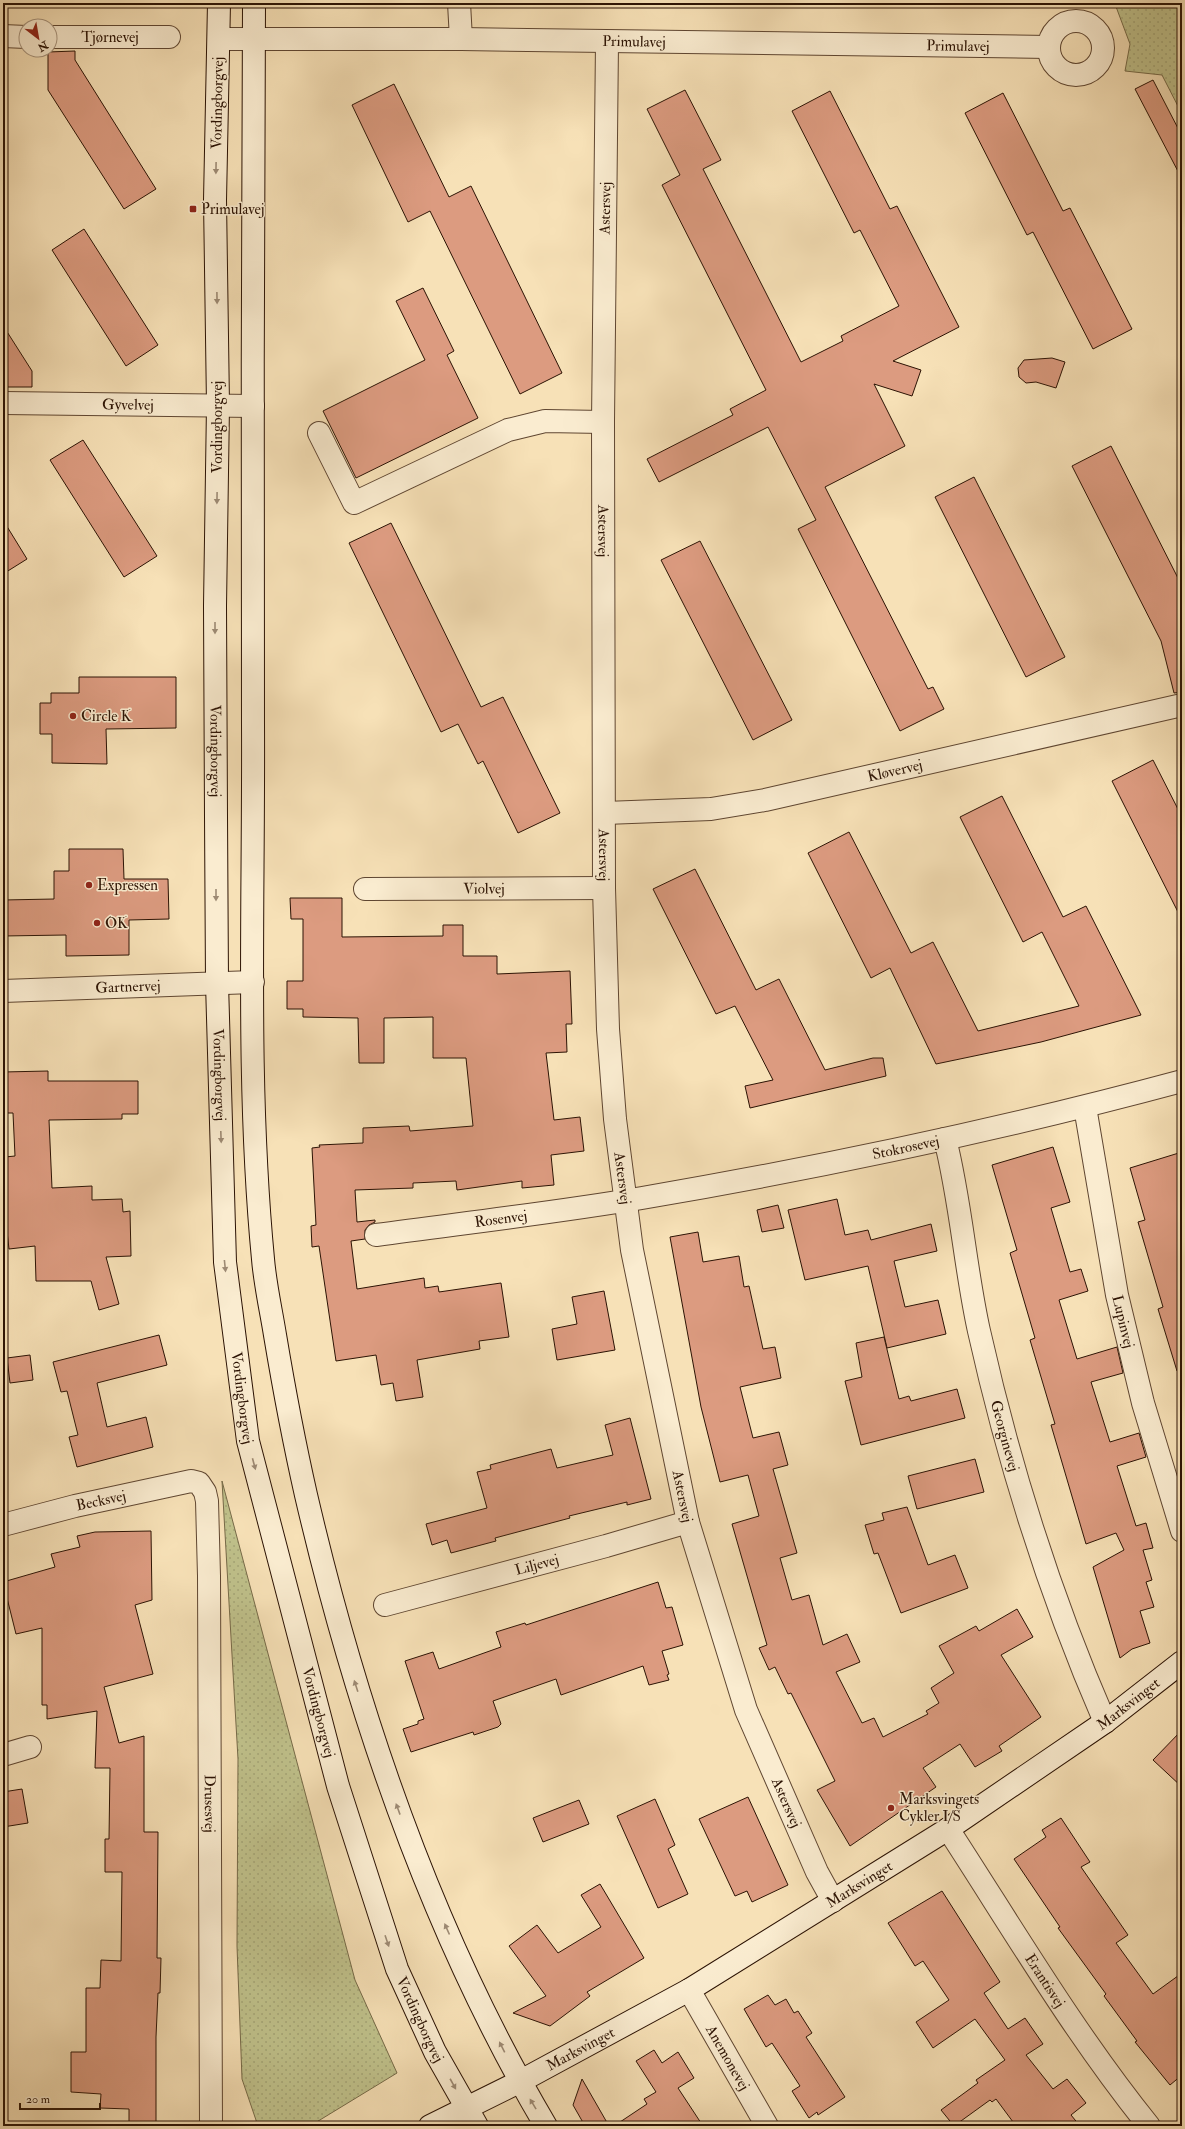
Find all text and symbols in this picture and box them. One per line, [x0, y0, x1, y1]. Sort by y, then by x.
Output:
north arrow [18, 18, 58, 58]
street label: Tjørnevej [81, 28, 139, 47]
street label: Primulavej [602, 32, 666, 52]
street label: Primulavej [926, 36, 990, 56]
text: N [34, 38, 51, 55]
street label: Vordingborgvej [207, 57, 228, 149]
one-way arrow [213, 162, 219, 175]
street label: Astersvej [596, 182, 615, 235]
place label: Primulavej [201, 200, 264, 219]
marker: Primulavej [188, 204, 198, 214]
one-way arrow [214, 292, 220, 305]
street label: Vordingborgvej [208, 381, 227, 473]
street label: Gyvelvej [102, 395, 154, 415]
one-way arrow [214, 492, 220, 505]
street label: Astersvej [593, 504, 612, 557]
one-way arrow [212, 622, 218, 635]
street label: Vordingborgvej [205, 705, 225, 797]
place label: Circle K [81, 707, 132, 726]
marker: Circle K [68, 711, 78, 721]
street label: Kløvervej [866, 755, 924, 786]
street label: Astersvej [594, 828, 613, 881]
place label: Expressen [97, 876, 158, 896]
street label: Violvej [463, 879, 505, 899]
marker: Expressen [84, 880, 94, 890]
one-way arrow [213, 889, 219, 902]
place label: OK [105, 914, 128, 933]
marker: OK [92, 918, 102, 928]
street label: Gartnervej [95, 976, 161, 998]
street label: Vordingborgvej [208, 1028, 230, 1121]
one-way arrow [218, 1131, 224, 1144]
street label: Stokrosevej [871, 1132, 941, 1164]
street label: Astersvej [609, 1150, 635, 1206]
street label: Rosenvej [473, 1206, 528, 1232]
one-way arrow [222, 1260, 228, 1273]
street label: Lupinvej [1107, 1293, 1138, 1350]
street label: Vordingborgvej [227, 1351, 257, 1446]
street label: Georginevej [986, 1398, 1023, 1474]
one-way arrow [252, 1458, 258, 1470]
street label: Astersvej [667, 1468, 697, 1524]
street label: Becksvej [74, 1486, 128, 1516]
street label: Liljevej [513, 1550, 561, 1580]
street label: Vordingborgvej [297, 1665, 339, 1760]
street label: Marksvinget [1093, 1674, 1164, 1735]
one-way arrow [353, 1679, 359, 1691]
street label: Drusesvej [200, 1774, 219, 1833]
street label: Astersvej [766, 1774, 805, 1831]
place label: Marksvingets Cykler I/S [899, 1790, 979, 1826]
one-way arrow [395, 1802, 401, 1814]
marker: Marksvingets Cykler I/S [886, 1803, 896, 1813]
street label: Marksvinget [823, 1857, 896, 1913]
one-way arrow [443, 1923, 449, 1935]
one-way arrow [384, 1935, 390, 1947]
street label: Erantisvej [1020, 1950, 1069, 2011]
street label: Vordingborgvej [392, 1974, 448, 2066]
street label: Anemonevej [701, 2021, 754, 2094]
street label: Marksvinget [543, 2023, 618, 2075]
one-way arrow [499, 2041, 505, 2053]
one-way arrow [449, 2078, 456, 2090]
scale bar [20, 2085, 100, 2111]
text: 20 m [26, 2092, 51, 2107]
one-way arrow [529, 2098, 536, 2110]

